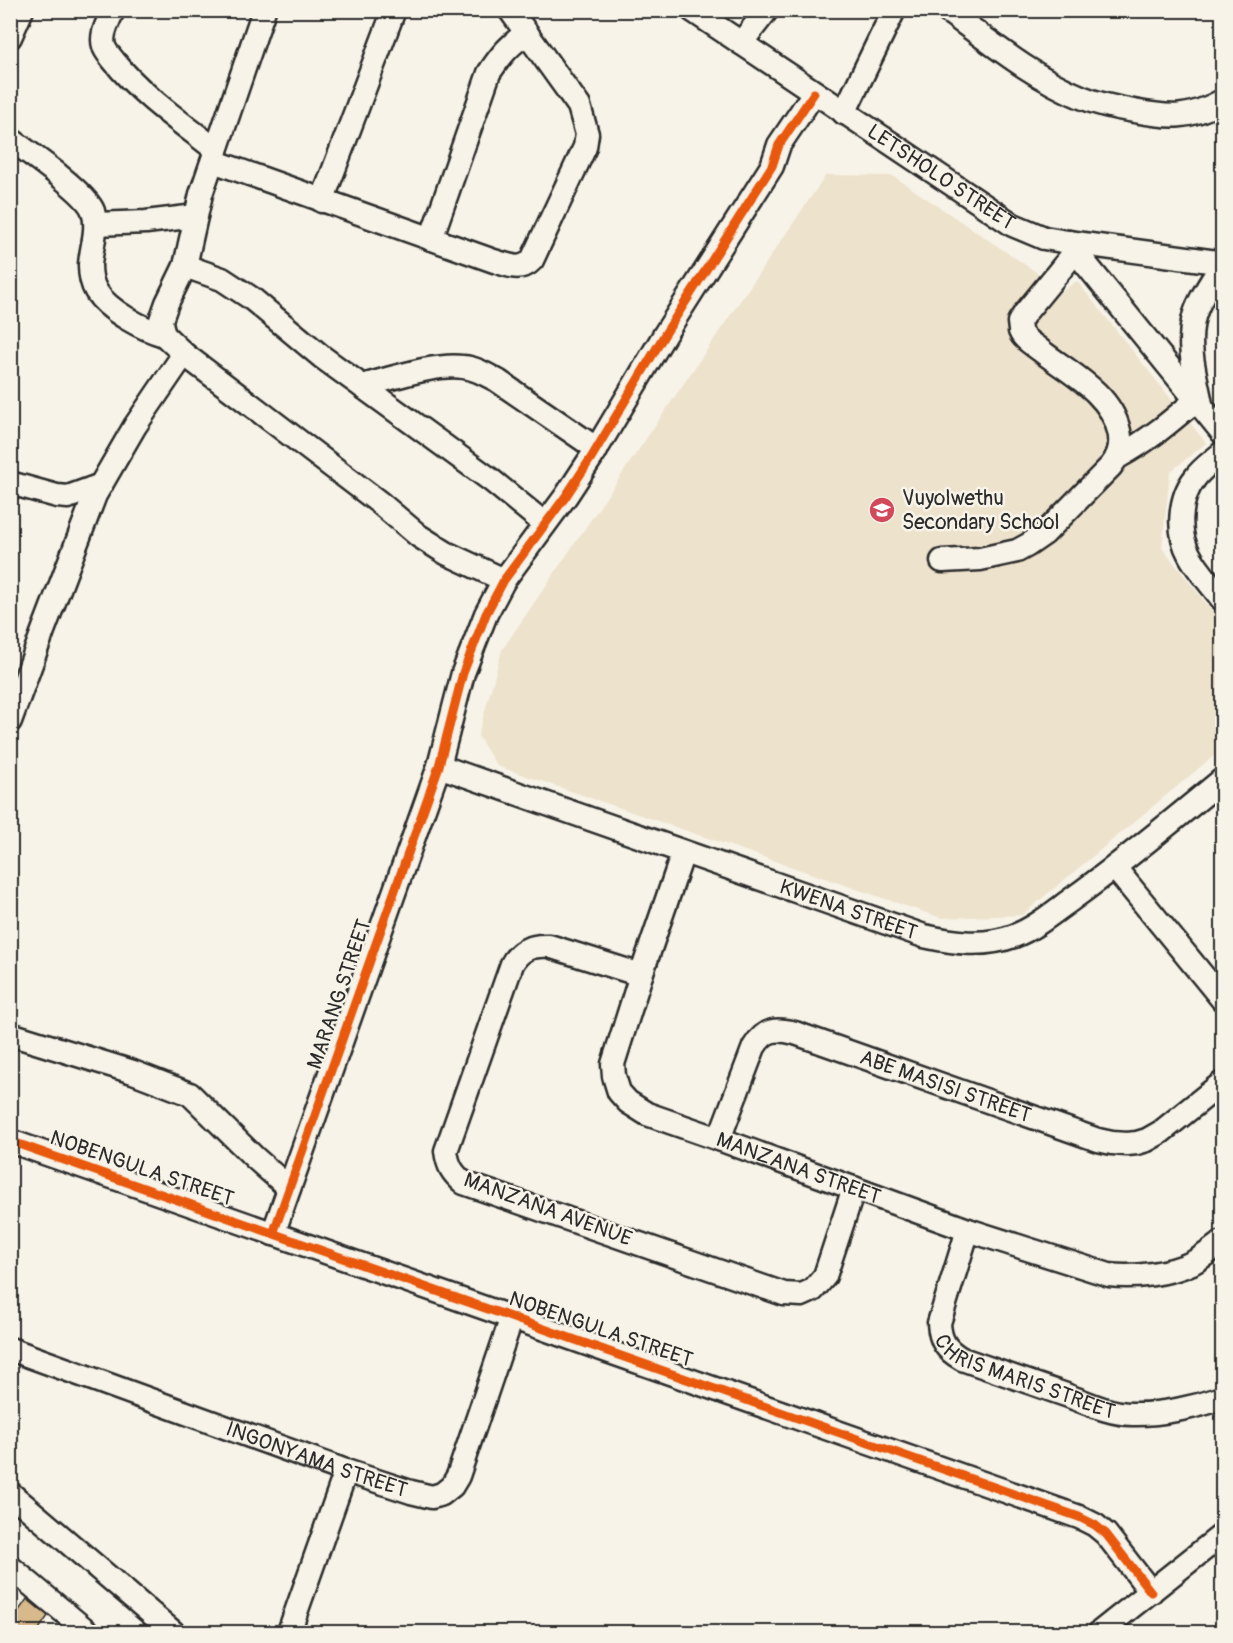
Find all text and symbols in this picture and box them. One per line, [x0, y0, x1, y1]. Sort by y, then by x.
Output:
street label: LETSHOLO STREET [862, 118, 1021, 237]
place label: Vuyolwethu Secondary School [902, 485, 1060, 536]
school or university icon: Vuyolwethu Secondary School [867, 495, 897, 525]
street label: KWENA STREET [776, 873, 921, 947]
street label: MARANG STREET [301, 915, 378, 1073]
street label: ABE MASISI STREET [856, 1044, 1035, 1129]
street label: NOBENGULA STREET [47, 1124, 237, 1213]
street label: MANZANA STREET [713, 1126, 885, 1211]
street label: MANZANA AVENUE [460, 1166, 636, 1252]
street label: NOBENGULA STREET [506, 1285, 696, 1374]
street label: CHRIS MARIS STREET [928, 1330, 1118, 1426]
street label: INGONYAMA STREET [222, 1416, 411, 1504]

